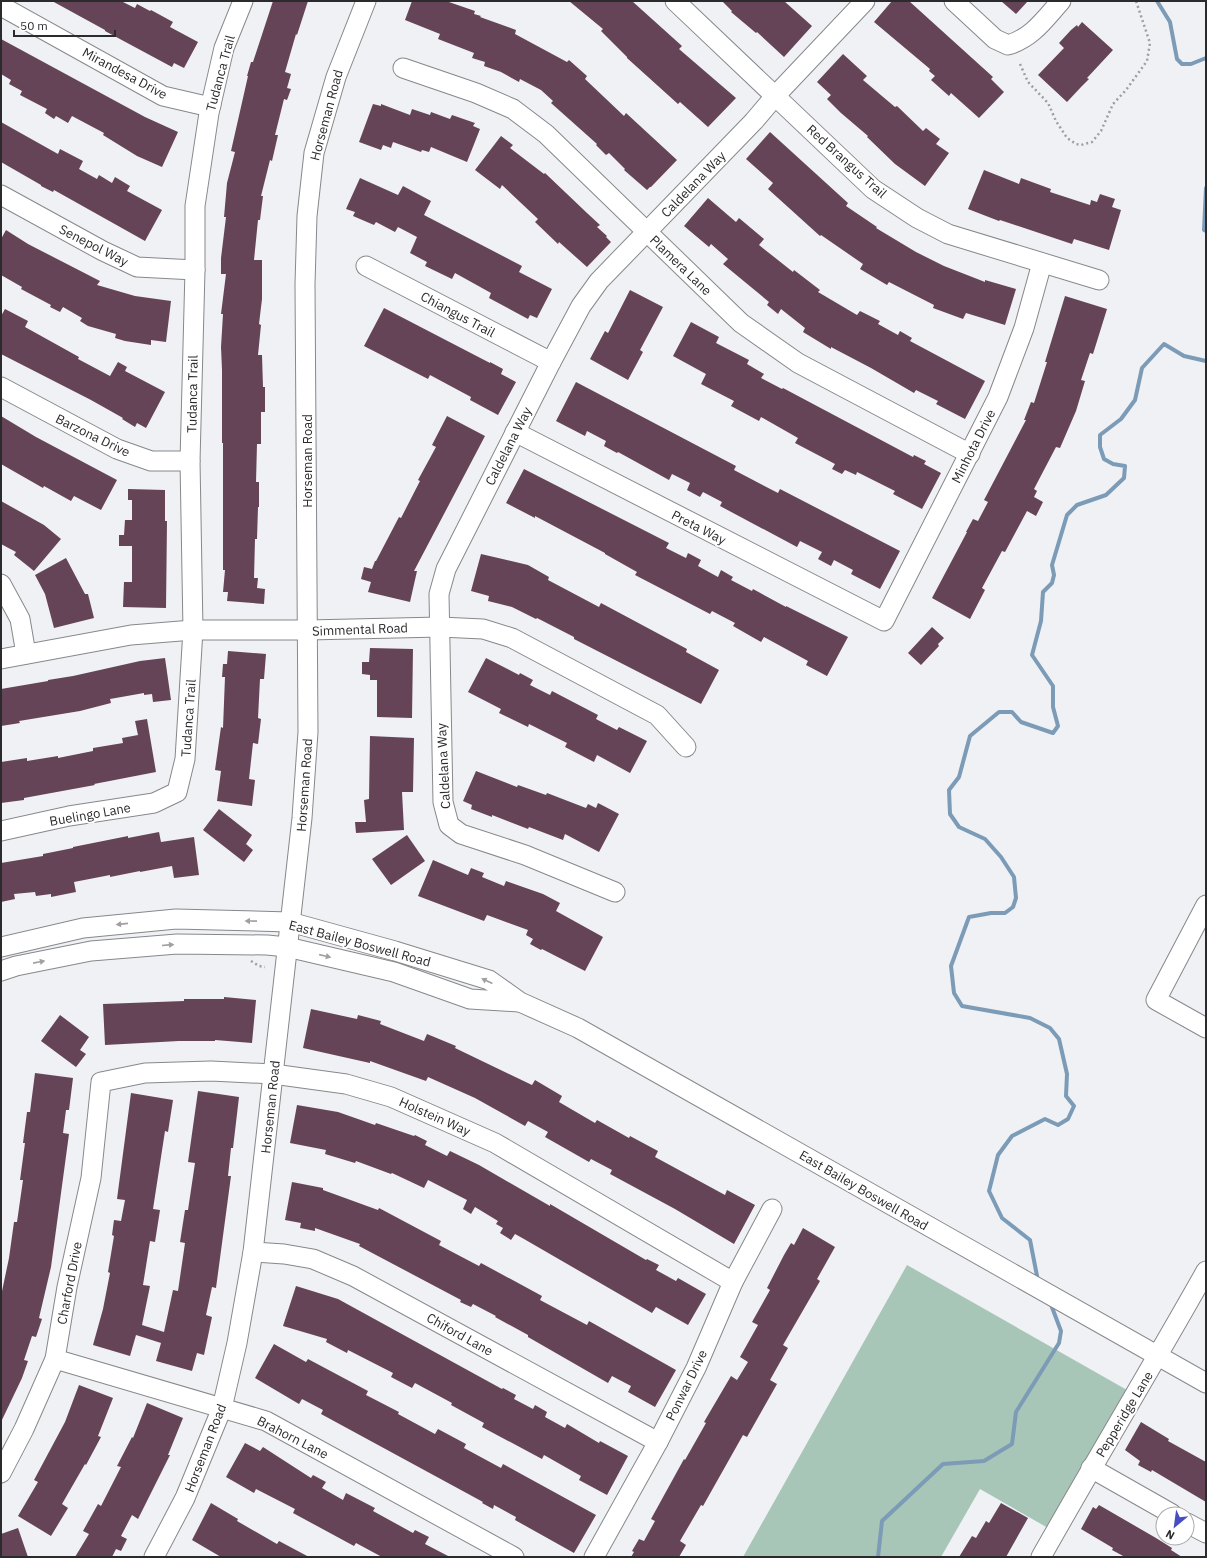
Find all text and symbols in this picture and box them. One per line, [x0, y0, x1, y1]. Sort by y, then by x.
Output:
scale bar [14, 12, 115, 38]
text: 50 m [20, 18, 48, 33]
street label: Tudanca Trail [202, 33, 239, 113]
street label: Mirandesa Drive [79, 44, 170, 103]
street label: Horseman Road [306, 68, 347, 162]
street label: Red Brangus Trail [803, 121, 891, 202]
street label: Caldelana Way [657, 147, 730, 221]
street label: Senepol Way [56, 221, 132, 270]
street label: Plamera Lane [646, 232, 715, 299]
street label: Chiangus Trail [418, 288, 498, 341]
street label: Tudanca Trail [183, 354, 202, 433]
street label: Caldelana Way [481, 404, 536, 488]
street label: Minhota Drive [948, 406, 999, 486]
street label: Barzona Drive [53, 410, 133, 461]
street label: Horseman Road [299, 414, 316, 508]
street label: Preta Way [669, 506, 729, 549]
street label: Simmental Road [312, 619, 408, 640]
street label: Tudanca Trail [177, 678, 200, 757]
street label: Caldelana Way [433, 722, 454, 809]
street label: Horseman Road [293, 738, 316, 832]
street label: Buelingo Lane [48, 799, 132, 830]
street label: East Bailey Boswell Road [287, 916, 433, 971]
one-way arrow [244, 918, 257, 924]
one-way arrow [116, 921, 128, 928]
one-way arrow [162, 941, 174, 948]
one-way arrow [319, 953, 331, 959]
one-way arrow [33, 958, 45, 964]
one-way arrow [481, 978, 493, 984]
street label: Horseman Road [257, 1060, 284, 1154]
street label: Holstein Way [396, 1093, 474, 1140]
street label: East Bailey Boswell Road [796, 1147, 931, 1234]
street label: Charford Drive [53, 1240, 86, 1326]
street label: Chiford Lane [424, 1309, 496, 1360]
street label: Ponwar Drive [662, 1347, 711, 1424]
street label: Pepperidge Lane [1092, 1368, 1157, 1460]
street label: Horseman Road [181, 1402, 230, 1495]
street label: Brahorn Lane [254, 1412, 331, 1463]
north arrow [1155, 1506, 1195, 1546]
text: N [1163, 1527, 1177, 1543]

